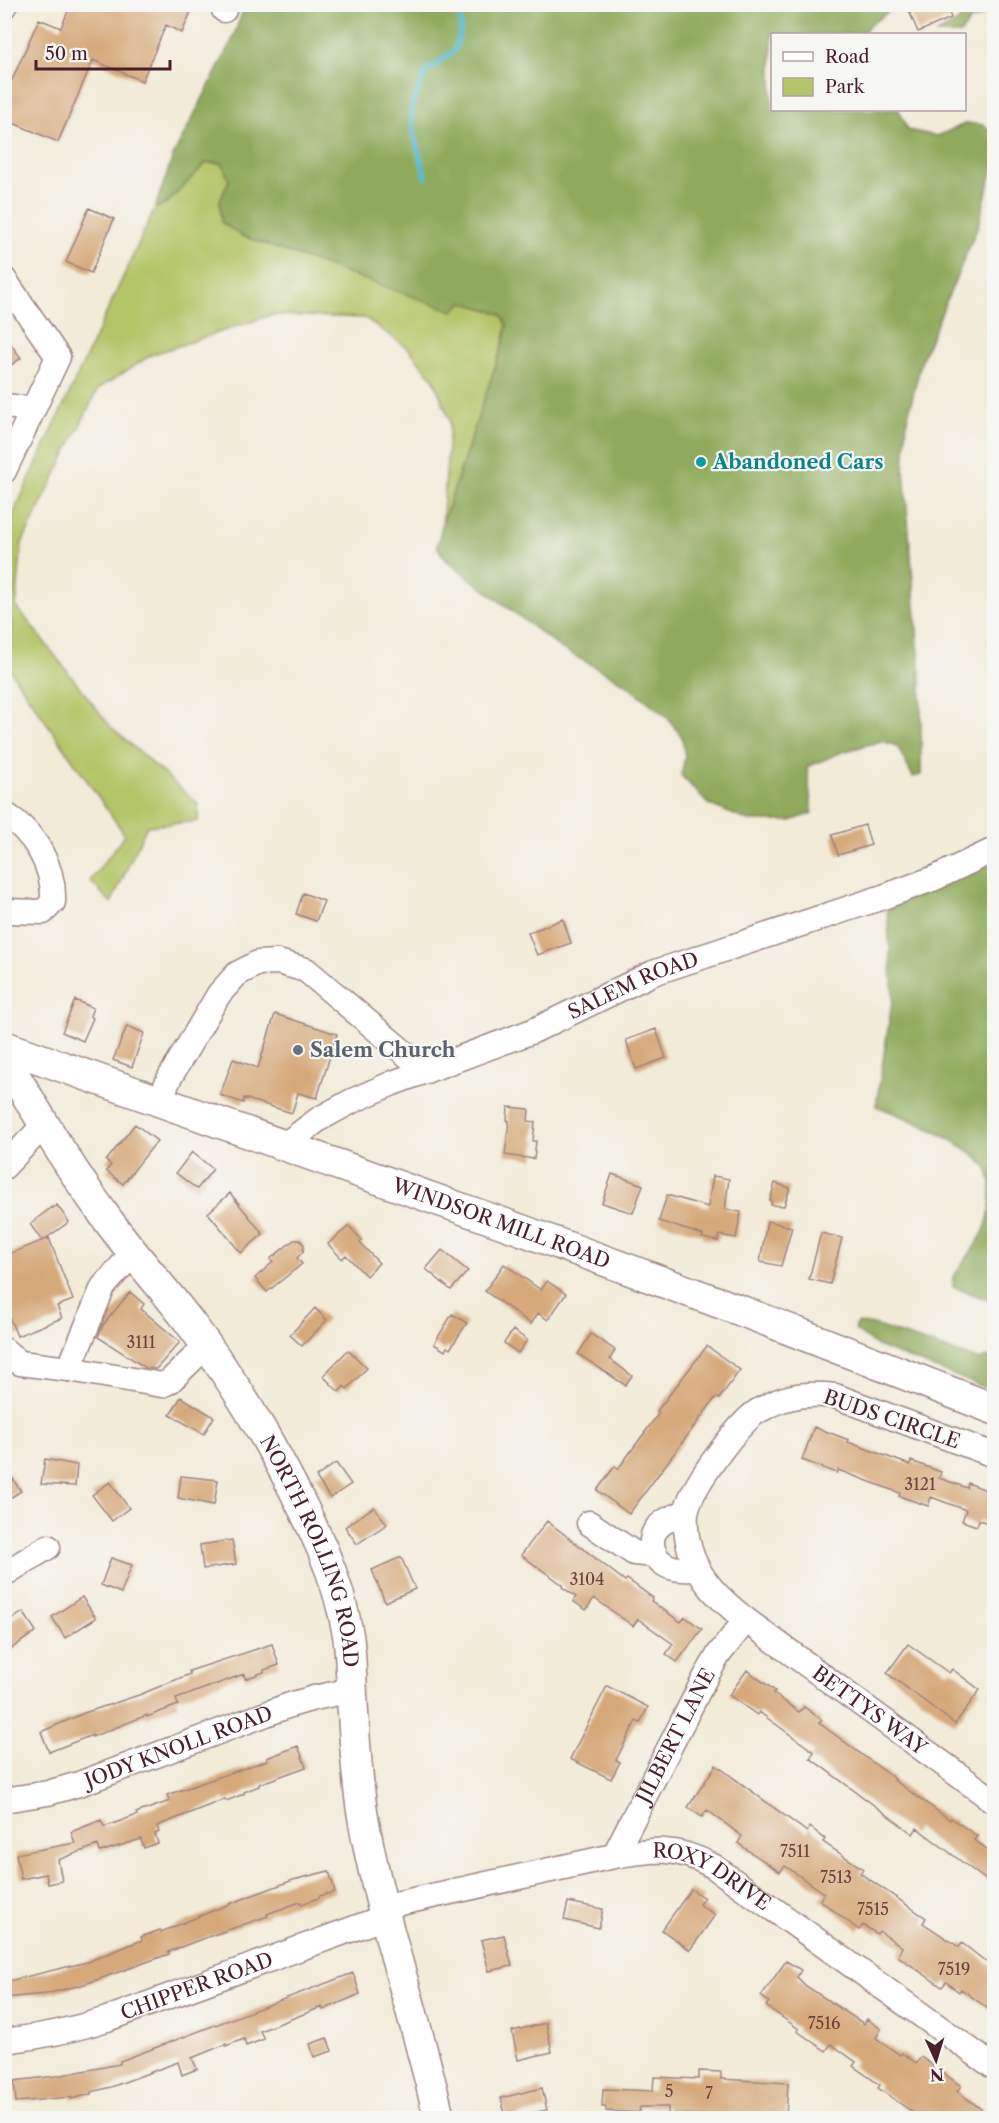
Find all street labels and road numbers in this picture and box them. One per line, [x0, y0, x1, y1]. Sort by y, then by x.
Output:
street label: SALEM ROAD [564, 947, 702, 1024]
street label: WINDSOR MILL ROAD [388, 1173, 614, 1274]
street label: BUDS CIRCLE [821, 1384, 963, 1454]
street label: NORTH ROLLING ROAD [255, 1431, 363, 1668]
street label: BETTYS WAY [808, 1661, 932, 1761]
street label: JILBERT LANE [630, 1664, 720, 1810]
street label: JODY KNOLL ROAD [78, 1701, 276, 1794]
street label: ROXY DRIVE [652, 1839, 775, 1915]
street label: CHIPPER ROAD [117, 1947, 276, 2025]

